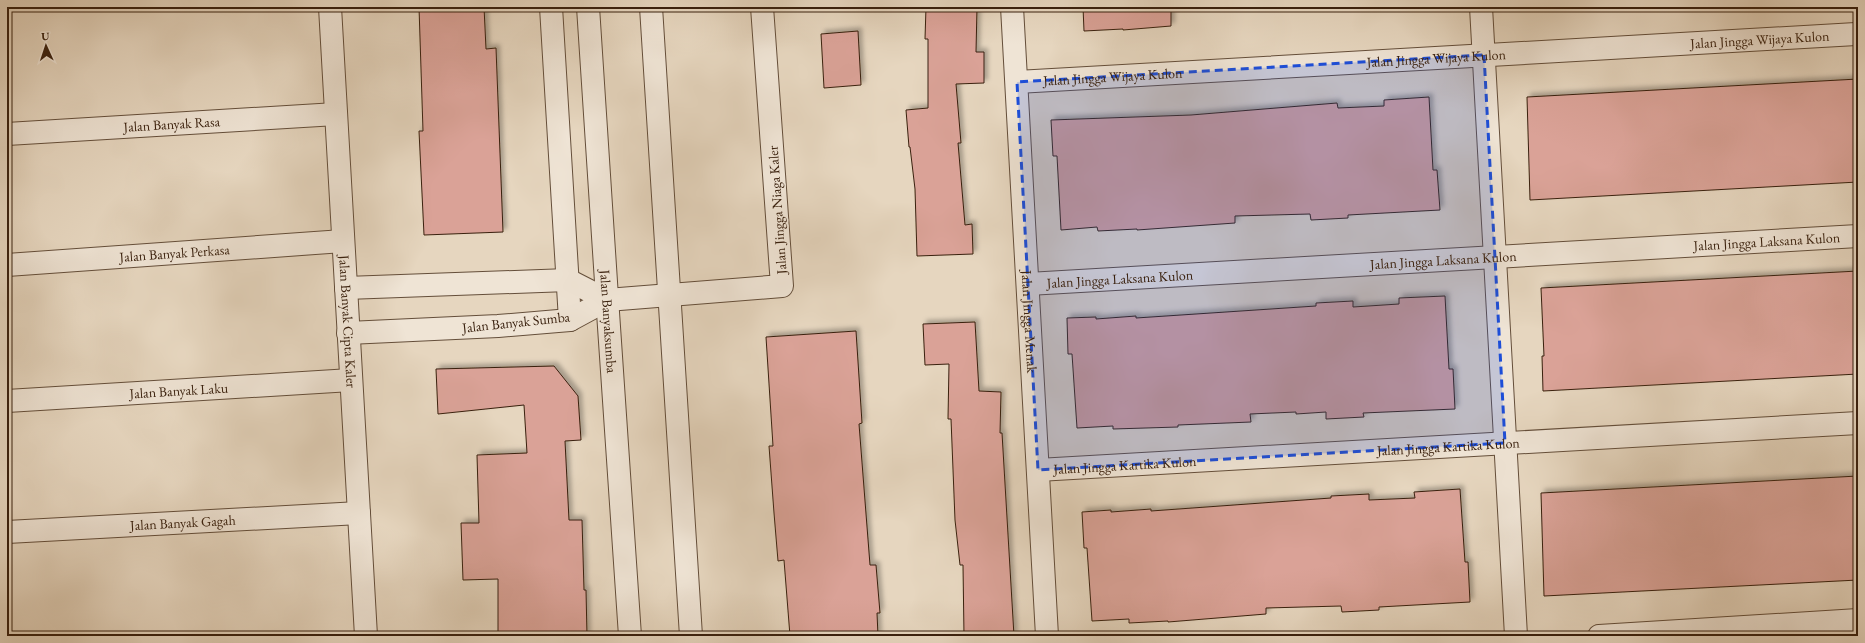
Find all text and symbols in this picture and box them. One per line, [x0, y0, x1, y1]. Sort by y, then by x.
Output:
north arrow [26, 26, 66, 66]
street label: Jalan Jingga Wijaya Kulon [1689, 27, 1830, 53]
text: U [41, 29, 51, 43]
street label: Jalan Jingga Wijaya Kulon [1365, 45, 1507, 71]
street label: Jalan Jingga Wijaya Kulon [1042, 64, 1184, 90]
street label: Jalan Banyak Rasa [122, 112, 221, 136]
street label: Jalan Jingga Niaga Kaler [764, 145, 791, 276]
street label: Jalan Jingga Laksana Kulon [1692, 228, 1841, 255]
street label: Jalan Banyak Perkasa [118, 240, 231, 266]
street label: Jalan Jingga Laksana Kulon [1369, 247, 1518, 273]
street label: Jalan Banyak Cipta Kaler [335, 253, 361, 389]
street label: Jalan Jingga Laksana Kulon [1045, 265, 1194, 292]
street label: Jalan Banyaksumba [596, 268, 621, 374]
street label: Jalan Jingga Menak [1018, 269, 1041, 374]
street label: Jalan Banyak Sumba [460, 307, 571, 337]
street label: Jalan Banyak Laku [128, 378, 229, 403]
street label: Jalan Jingga Kartika Kulon [1375, 433, 1521, 460]
street label: Jalan Jingga Kartika Kulon [1052, 452, 1197, 478]
street label: Jalan Banyak Gagah [128, 511, 236, 534]

